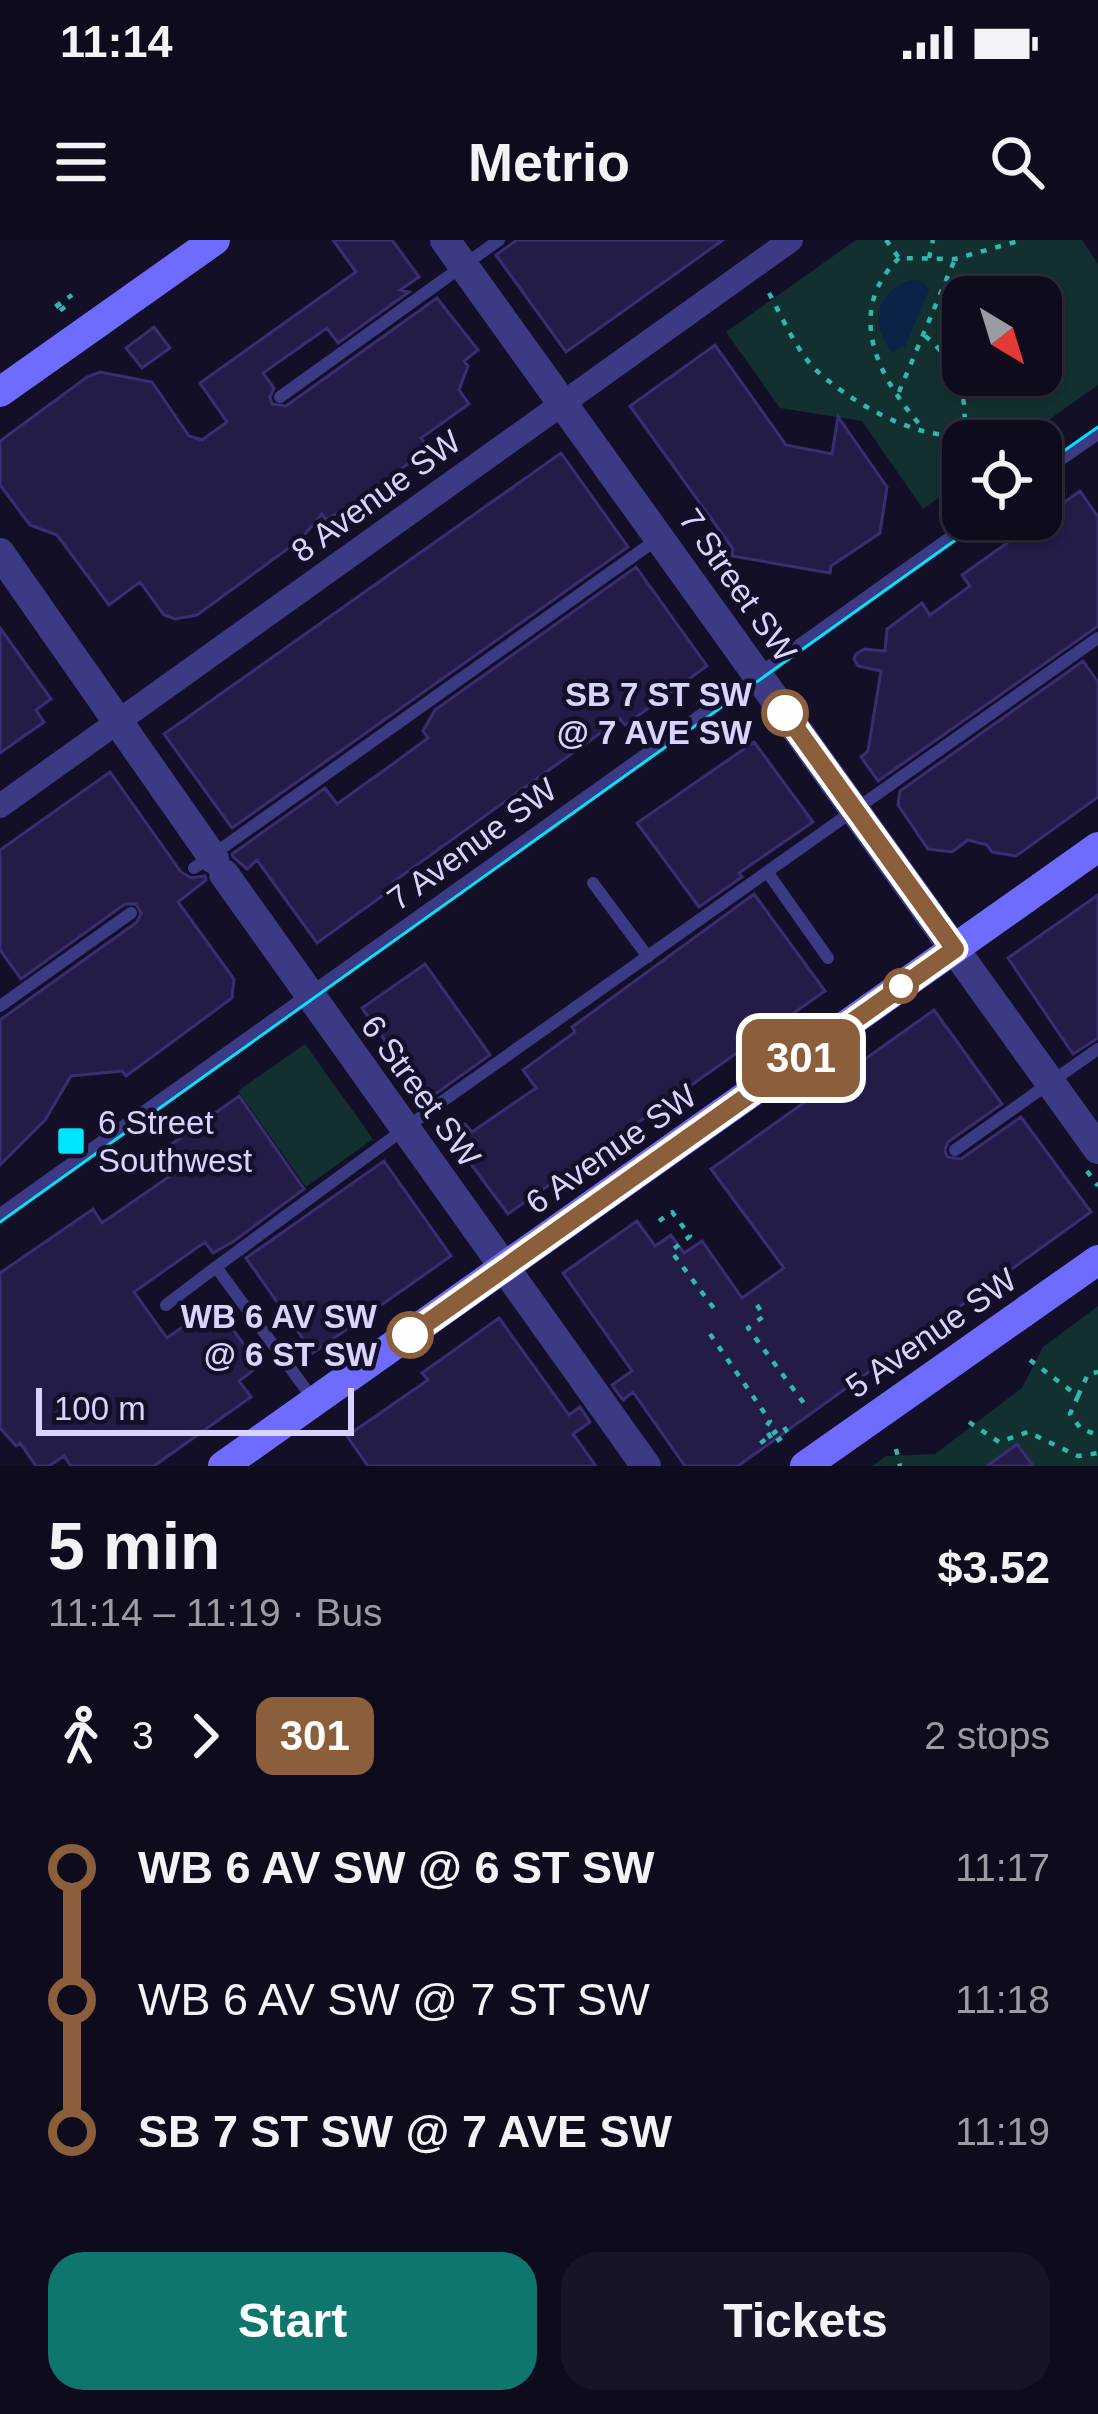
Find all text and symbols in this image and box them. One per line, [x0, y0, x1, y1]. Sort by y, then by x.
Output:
text: 11:14 [60, 16, 173, 67]
icon: menu [48, 129, 114, 195]
icon: search [984, 129, 1050, 195]
text: Metrio [468, 132, 630, 192]
north arrow [942, 276, 1062, 396]
map controls [942, 276, 1062, 540]
button: locate [942, 420, 1062, 540]
street label: 8 Avenue SW [284, 422, 468, 570]
street label: 7 Street SW [672, 502, 805, 669]
place label: SB 7 ST SW @ 7 AVE SW [557, 676, 753, 751]
marker: SB 7 ST SW @ 7 AVE SW [763, 691, 807, 735]
street label: 7 Avenue SW [380, 770, 564, 918]
unlabelled marker [885, 970, 917, 1002]
street label: 6 Street SW [354, 1008, 489, 1175]
line badge: 301 [732, 1019, 870, 1097]
text: 301 [766, 1034, 836, 1081]
street label: 6 Avenue SW [519, 1076, 704, 1221]
place label: 6 Street Southwest [98, 1104, 252, 1179]
marker: 6 Street Southwest [55, 1125, 87, 1157]
street label: 5 Avenue SW [839, 1260, 1024, 1405]
place label: WB 6 AV SW @ 6 ST SW [181, 1298, 378, 1373]
marker: WB 6 AV SW @ 6 ST SW [388, 1313, 432, 1357]
scale bar [36, 1382, 354, 1435]
text: 100 m [54, 1390, 146, 1427]
text: 5 min [48, 1509, 220, 1583]
text: $3.52 [937, 1542, 1050, 1593]
text: 11:14 – 11:19 · Bus [48, 1591, 383, 1634]
icon: walk [48, 1703, 114, 1769]
icon: forward [172, 1703, 238, 1769]
text: 301 [280, 1712, 350, 1759]
text: 3 [132, 1714, 154, 1757]
text: 2 stops [924, 1714, 1050, 1757]
text: WB 6 AV SW @ 6 ST SW [138, 1842, 654, 1893]
text: 11:17 [955, 1846, 1050, 1889]
text: WB 6 AV SW @ 7 ST SW [138, 1974, 650, 2025]
text: 11:18 [955, 1978, 1050, 2021]
text: SB 7 ST SW @ 7 AVE SW [138, 2106, 672, 2157]
text: 11:19 [955, 2110, 1050, 2153]
button: Start [48, 2252, 537, 2390]
button: Tickets [561, 2252, 1050, 2390]

